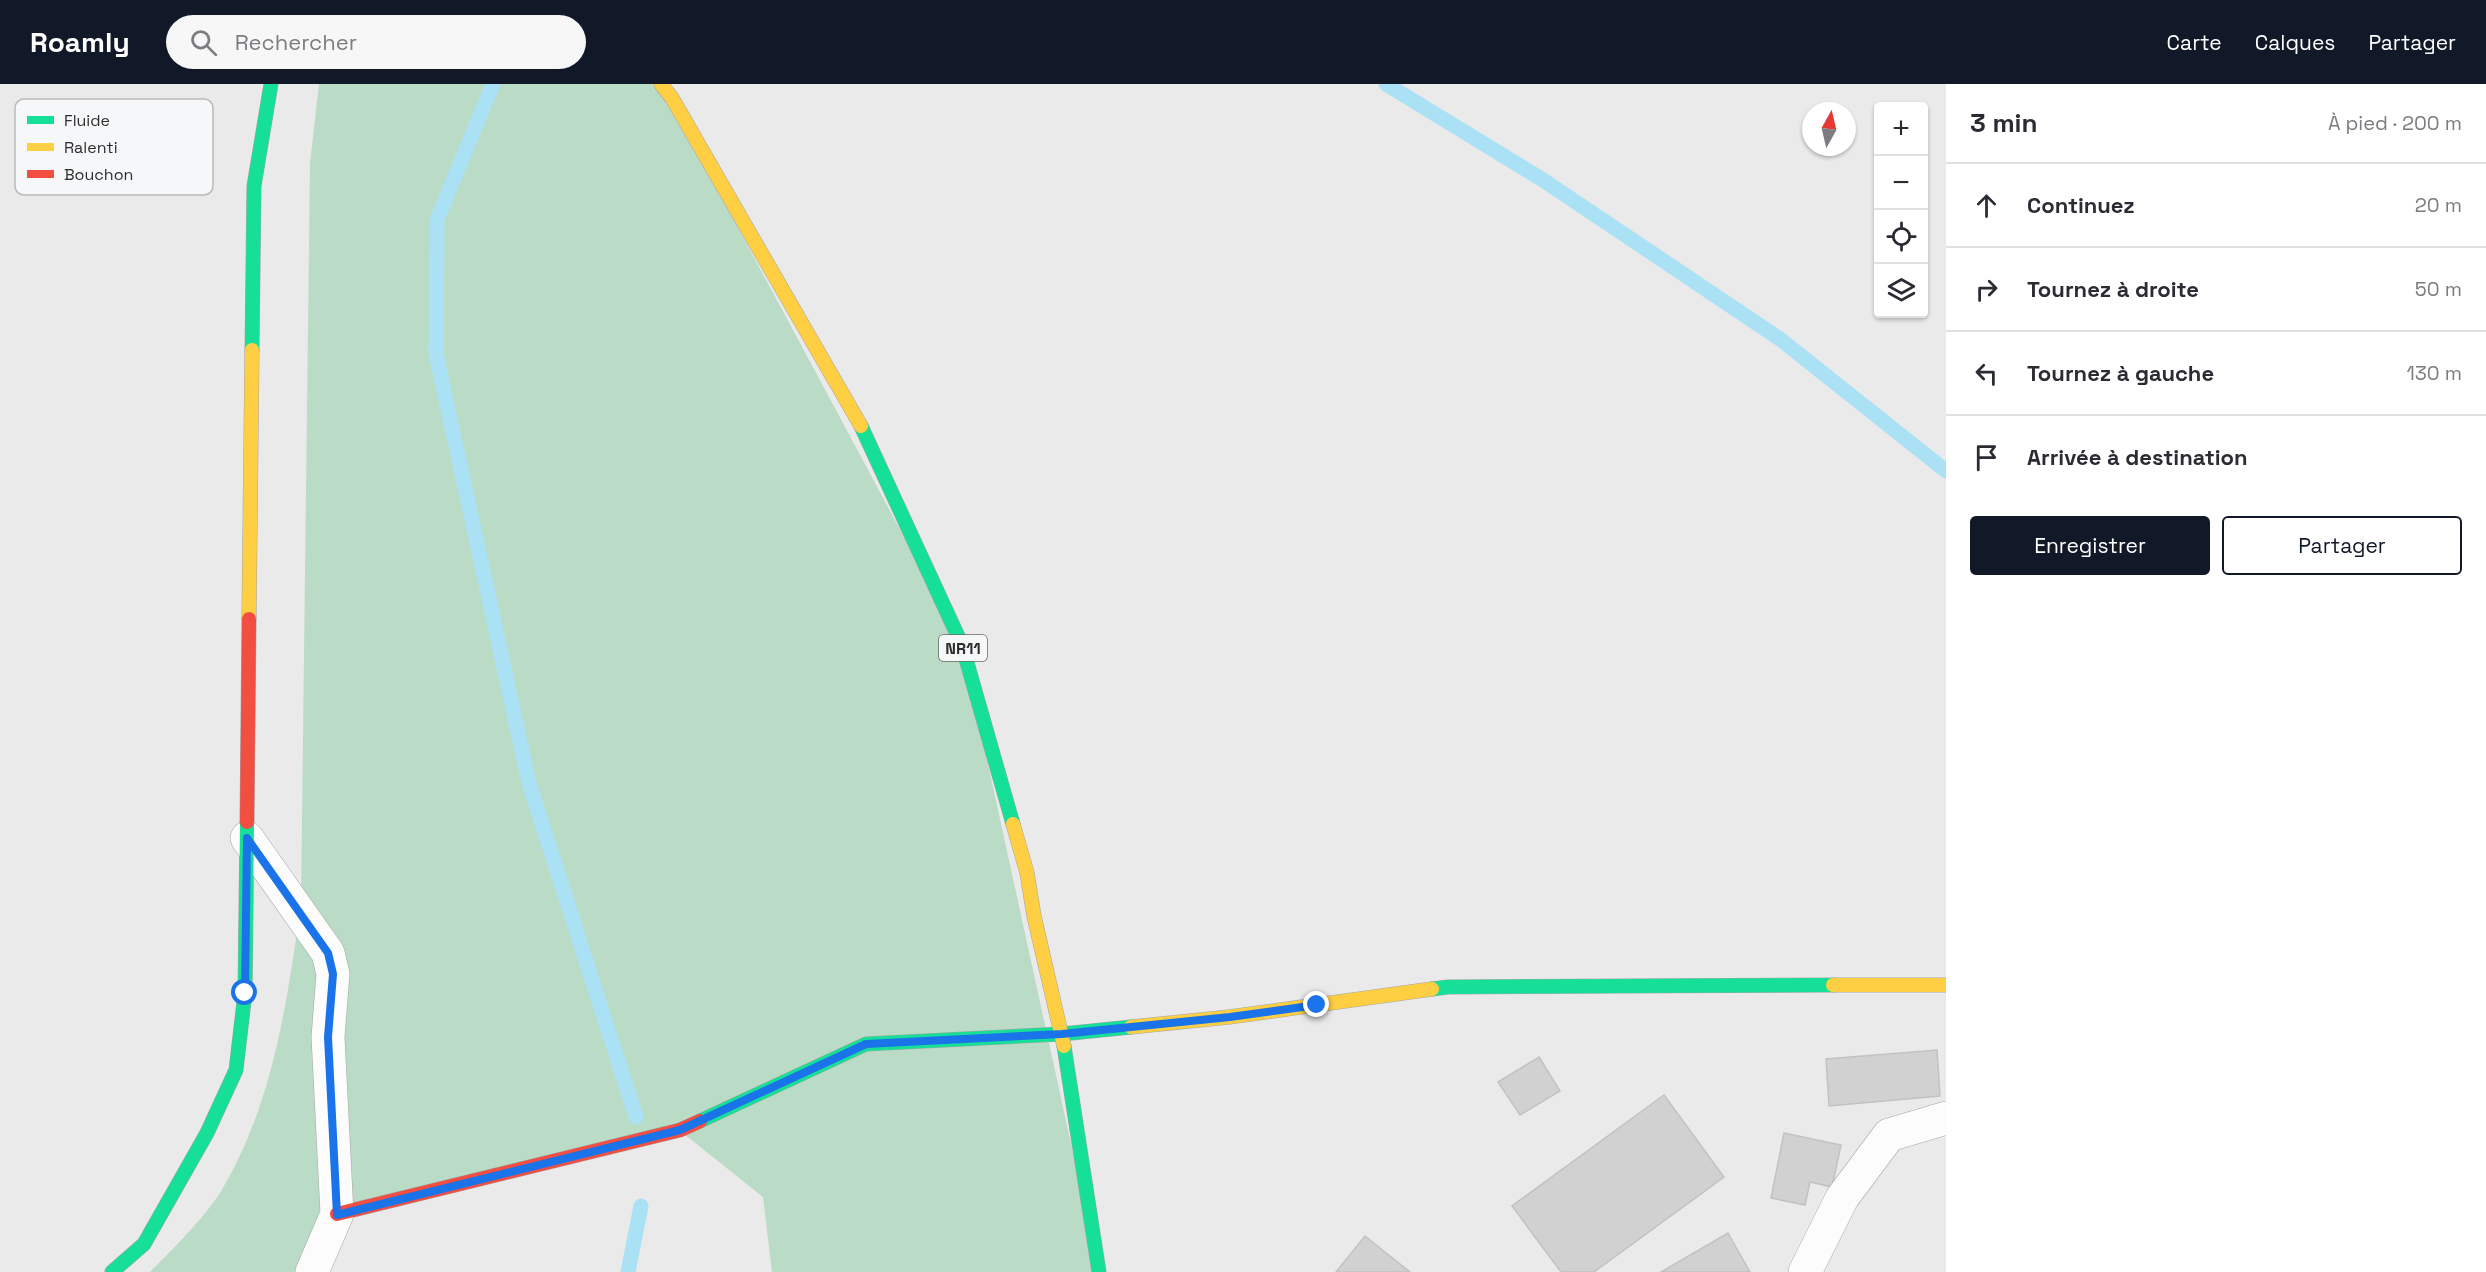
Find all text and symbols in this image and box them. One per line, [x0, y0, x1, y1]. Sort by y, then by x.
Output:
search box [166, 15, 586, 69]
text: Roamly [30, 24, 130, 60]
icon: search [187, 26, 220, 59]
text: Rechercher [235, 28, 357, 56]
text: Carte [2167, 29, 2222, 56]
text: Calques [2255, 29, 2335, 56]
text: Partager [2368, 29, 2456, 56]
legend [15, 99, 213, 195]
north arrow [1802, 102, 1856, 156]
map controls [1874, 102, 1928, 318]
button: + [1874, 102, 1928, 156]
text: 3 min [1970, 106, 2038, 140]
text: Fluide [64, 110, 110, 131]
text: À pied · 200 m [2328, 110, 2462, 136]
text: Ralenti [64, 137, 118, 158]
button: − [1874, 156, 1928, 210]
text: Bouchon [64, 164, 133, 185]
icon: ahead [1970, 189, 2003, 222]
text: Continuez [2027, 191, 2135, 219]
text: 20 m [2415, 192, 2462, 218]
button: locate [1874, 210, 1928, 264]
button: layers [1874, 264, 1928, 318]
icon: right [1970, 273, 2003, 306]
text: Tournez à droite [2027, 275, 2199, 303]
text: 50 m [2415, 276, 2462, 302]
icon: left [1970, 357, 2003, 390]
text: Tournez à gauche [2027, 359, 2214, 387]
text: 130 m [2406, 360, 2462, 386]
icon: arrive [1970, 441, 2003, 474]
text: Arrivée à destination [2027, 443, 2248, 471]
button: Enregistrer [1970, 516, 2210, 575]
button: Partager [2222, 516, 2462, 575]
road number: NR11 [939, 635, 987, 661]
route start [231, 979, 257, 1005]
route end [1303, 991, 1329, 1017]

